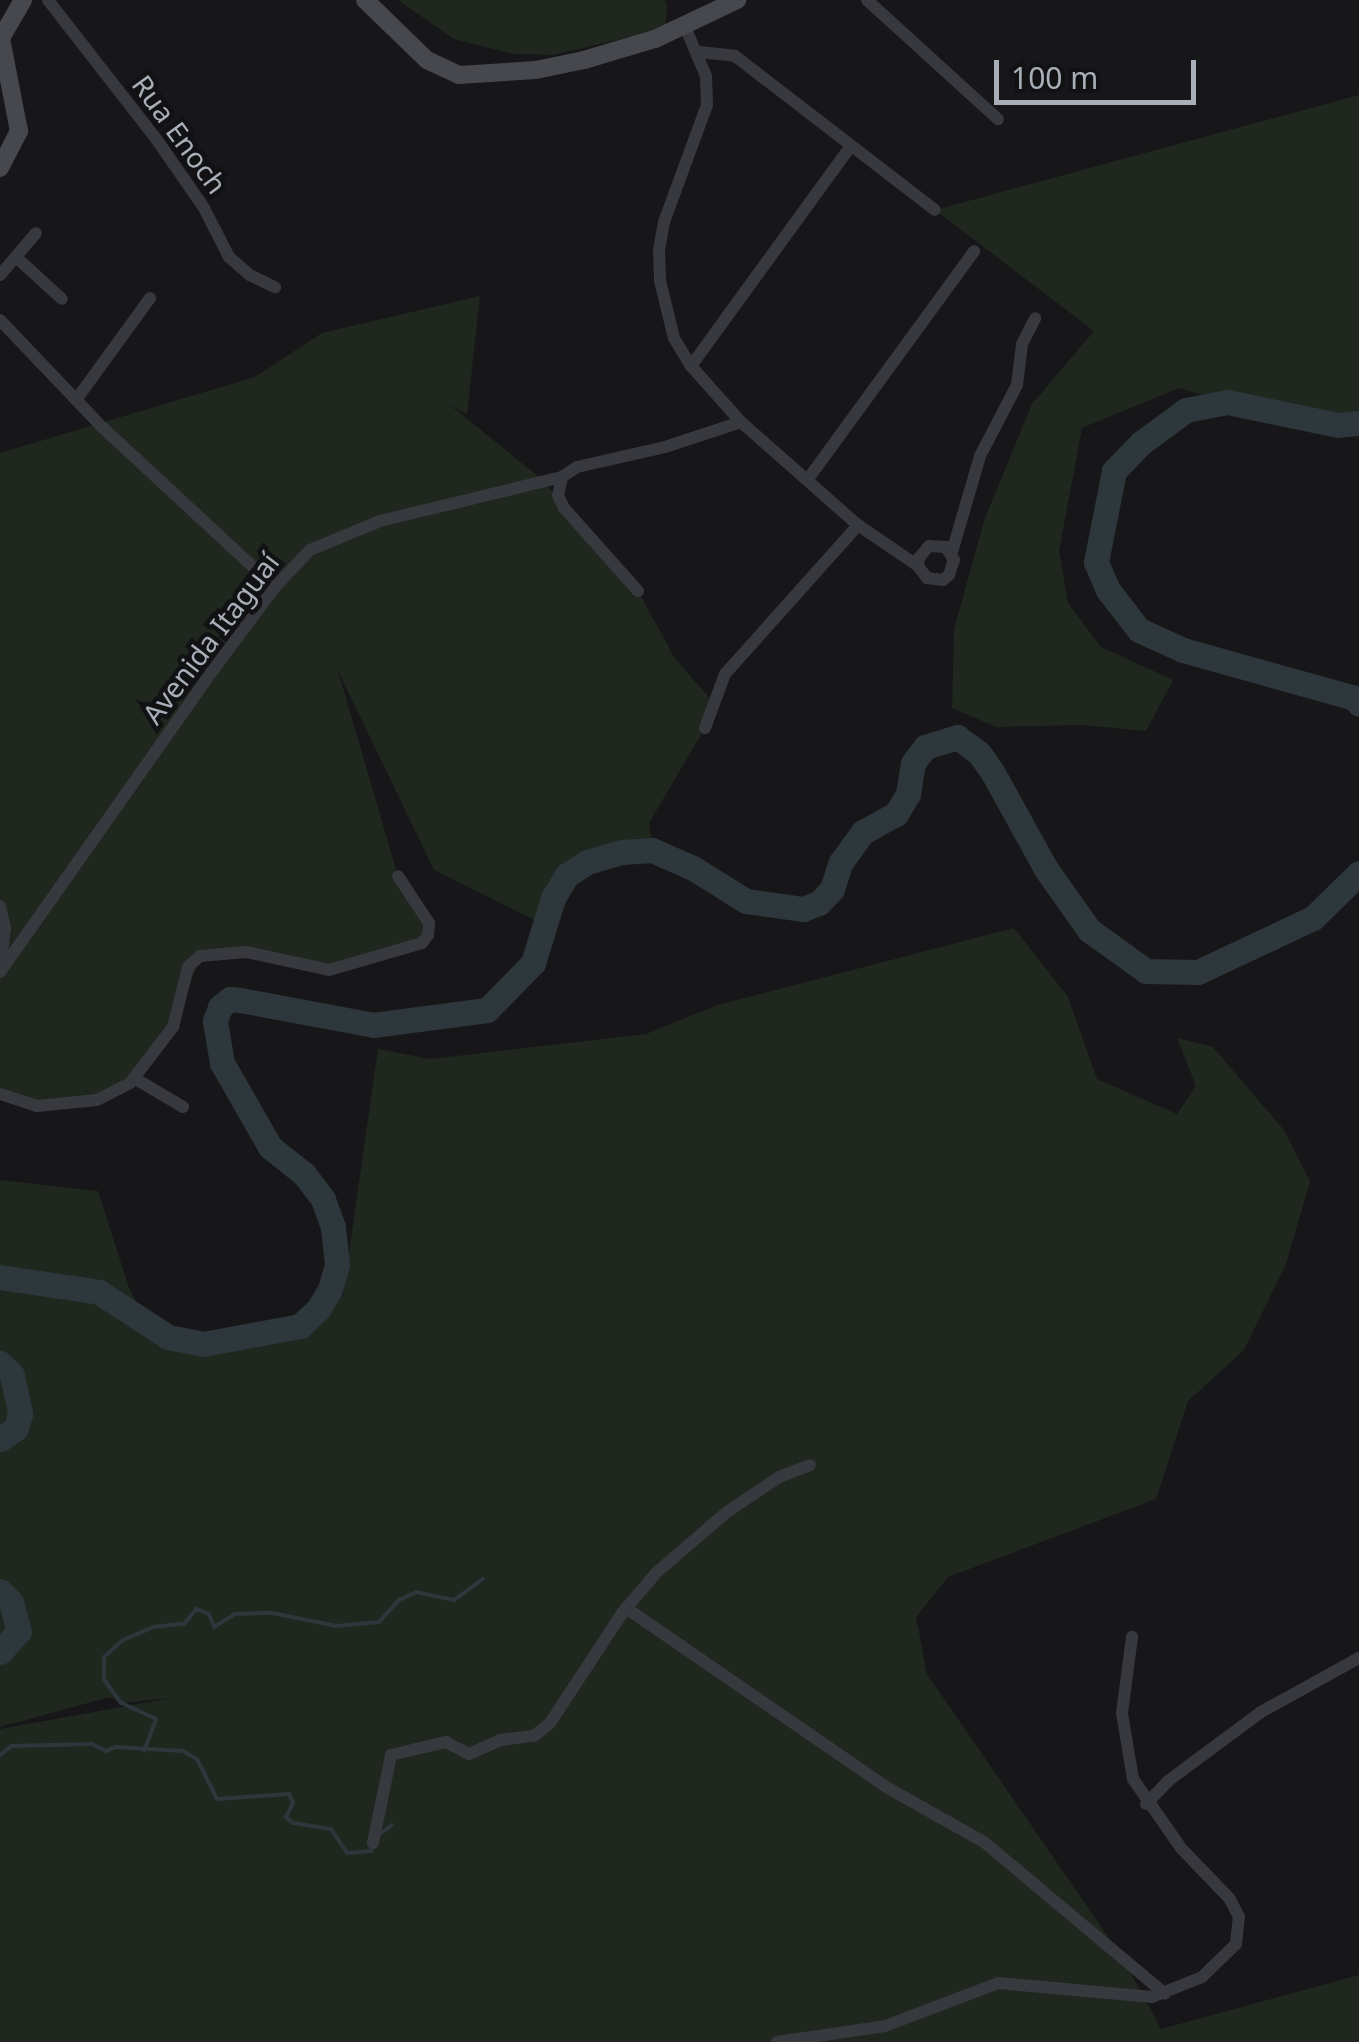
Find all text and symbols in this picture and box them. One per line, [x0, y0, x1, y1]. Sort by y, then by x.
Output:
scale bar [999, 40, 1202, 102]
text: 100 m [1011, 57, 1098, 98]
street label: Rua Enoch [126, 68, 234, 200]
street label: Avenida Itaguaí [135, 546, 285, 730]

